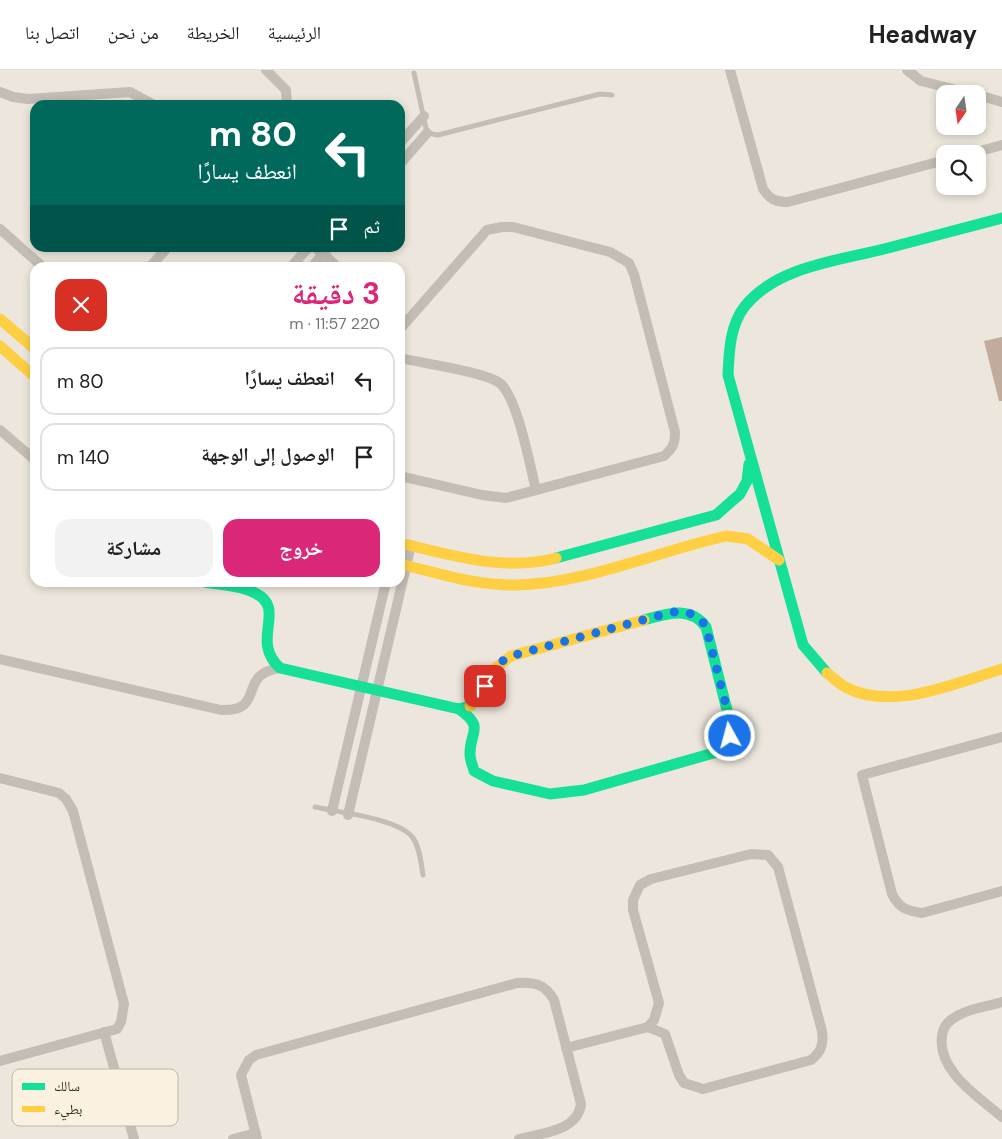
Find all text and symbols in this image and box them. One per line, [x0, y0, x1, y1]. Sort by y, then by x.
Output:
text: Headway [868, 19, 977, 50]
text: اتصل بنا [25, 21, 80, 45]
text: من نحن [108, 21, 159, 45]
text: الخريطة [187, 21, 240, 45]
text: الرئيسية [268, 21, 321, 45]
north arrow [936, 85, 986, 135]
map controls [936, 85, 986, 195]
text: 80 m [209, 111, 297, 157]
icon: left [315, 120, 380, 185]
button: search [936, 145, 986, 195]
text: انعطف يسارًا [198, 157, 297, 186]
text: ثم [363, 214, 380, 239]
icon: arrive [325, 215, 353, 243]
text: 3 دقيقة [292, 274, 380, 313]
button: close [55, 279, 107, 331]
text: 220 m · 11:57 [289, 313, 380, 334]
text: انعطف يسارًا [244, 366, 335, 391]
icon: left [350, 367, 378, 395]
text: 80 m [57, 369, 104, 394]
text: الوصول إلى الوجهة [201, 442, 335, 467]
icon: arrive [350, 443, 378, 471]
text: 140 m [57, 445, 109, 470]
button: مشاركة [55, 519, 213, 577]
button: خروج [223, 519, 380, 577]
pin [464, 665, 506, 707]
icon: arrive [471, 672, 499, 700]
position arrow [703, 709, 755, 761]
legend [12, 1069, 178, 1126]
text: سالك [54, 1077, 80, 1095]
text: بطيء [54, 1100, 83, 1121]

